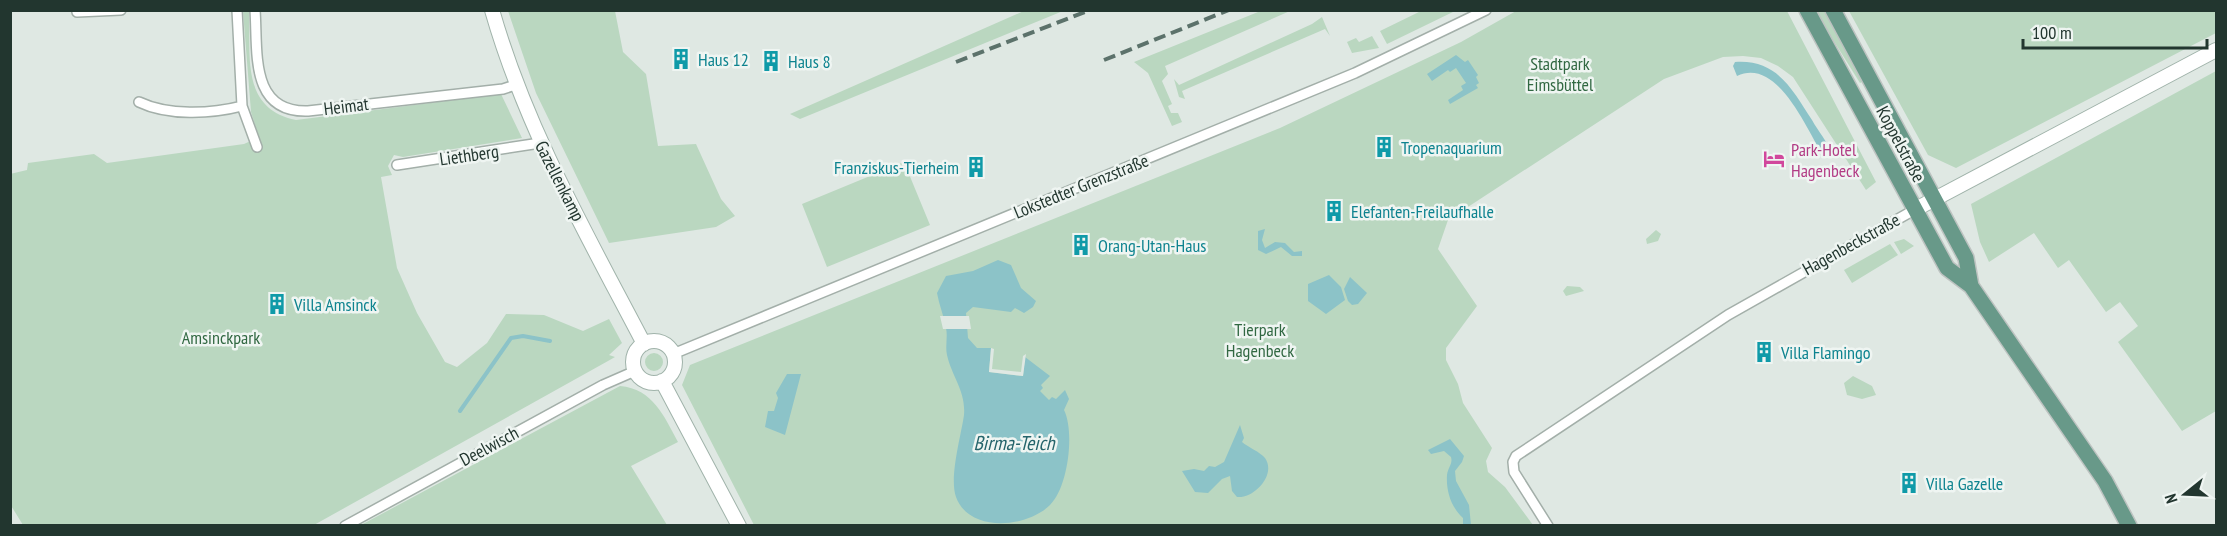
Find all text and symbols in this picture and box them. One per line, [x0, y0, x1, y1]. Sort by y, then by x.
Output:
scale bar [2023, 12, 2208, 50]
text: 100 m [2032, 21, 2072, 44]
building icon: Haus 12 [669, 47, 693, 71]
place label: Haus 12 [698, 48, 749, 71]
building icon: Haus 8 [759, 49, 783, 73]
place label: Haus 8 [788, 50, 831, 73]
park label: Stadtpark Eimsbüttel [1527, 52, 1594, 96]
street label: Heimat [322, 92, 370, 120]
street label: Koppelstraße [1871, 102, 1931, 186]
building icon: Tropenaquarium [1372, 135, 1396, 159]
place label: Tropenaquarium [1401, 136, 1502, 159]
street label: Gazellenkamp [530, 137, 590, 225]
place label: Park-Hotel Hagenbeck [1791, 138, 1859, 182]
street label: Liethberg [438, 139, 500, 171]
hotel icon: Park-Hotel Hagenbeck [1762, 147, 1786, 171]
street label: Lokstedter Grenzstraße [1010, 148, 1152, 224]
building icon: Franziskus-Tierheim [964, 155, 988, 179]
place label: Franziskus-Tierheim [834, 156, 959, 179]
building icon: Elefanten-Freilaufhalle [1322, 199, 1346, 223]
place label: Elefanten-Freilaufhalle [1351, 200, 1494, 223]
street label: Hagenbeckstraße [1798, 208, 1904, 280]
building icon: Orang-Utan-Haus [1069, 233, 1093, 257]
place label: Orang-Utan-Haus [1098, 234, 1206, 257]
building icon: Villa Amsinck [265, 292, 289, 316]
place label: Villa Amsinck [293, 293, 377, 316]
park label: Tierpark Hagenbeck [1226, 318, 1294, 362]
park label: Amsinckpark [182, 326, 260, 349]
building icon: Villa Flamingo [1752, 340, 1776, 364]
place label: Villa Flamingo [1780, 341, 1871, 364]
street label: Deelwisch [456, 421, 522, 471]
water label: Birma-Teich [973, 430, 1056, 456]
north arrow [2155, 464, 2215, 524]
building icon: Villa Gazelle [1897, 471, 1921, 495]
place label: Villa Gazelle [1925, 472, 2003, 495]
text: N [2160, 491, 2182, 506]

